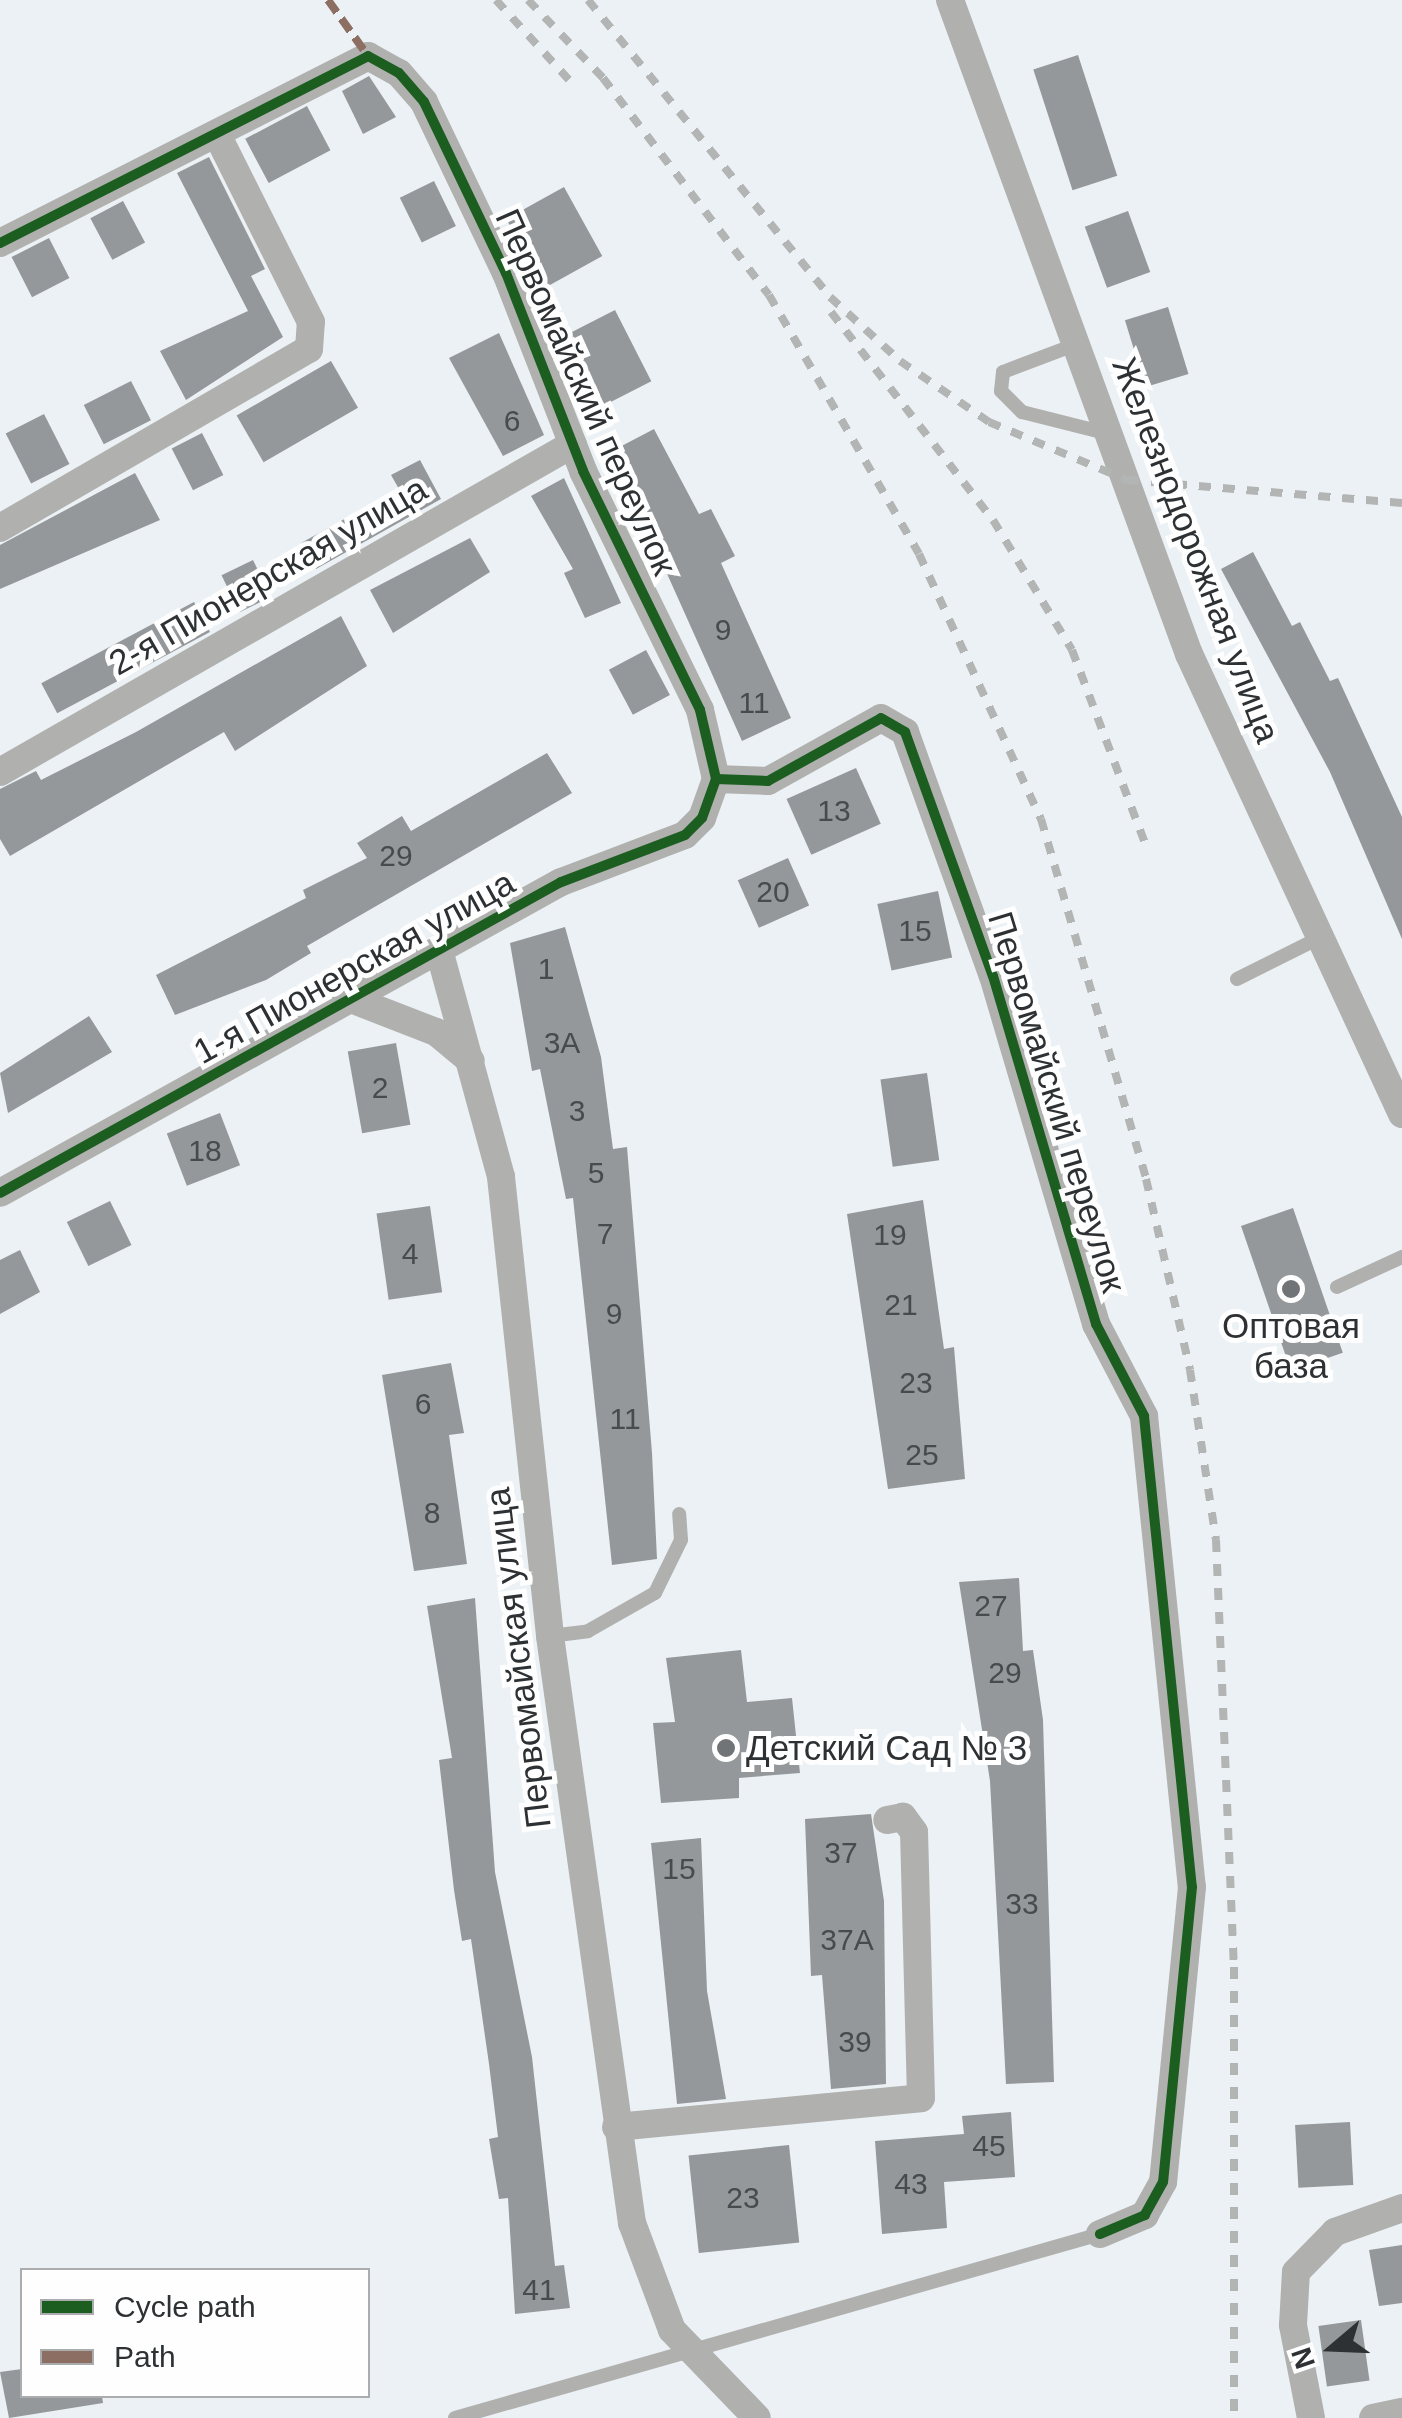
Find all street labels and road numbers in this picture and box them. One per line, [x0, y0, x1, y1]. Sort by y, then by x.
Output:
street label: Первомайский переулок [486, 203, 686, 581]
street label: Железнодорожная улица [1103, 352, 1289, 748]
street label: 2-я Пионерская улица [102, 468, 434, 684]
street label: 1-я Пионерская улица [186, 861, 522, 1073]
street label: Первомайский переулок [979, 907, 1135, 1297]
street label: Первомайская улица [476, 1485, 560, 1831]

